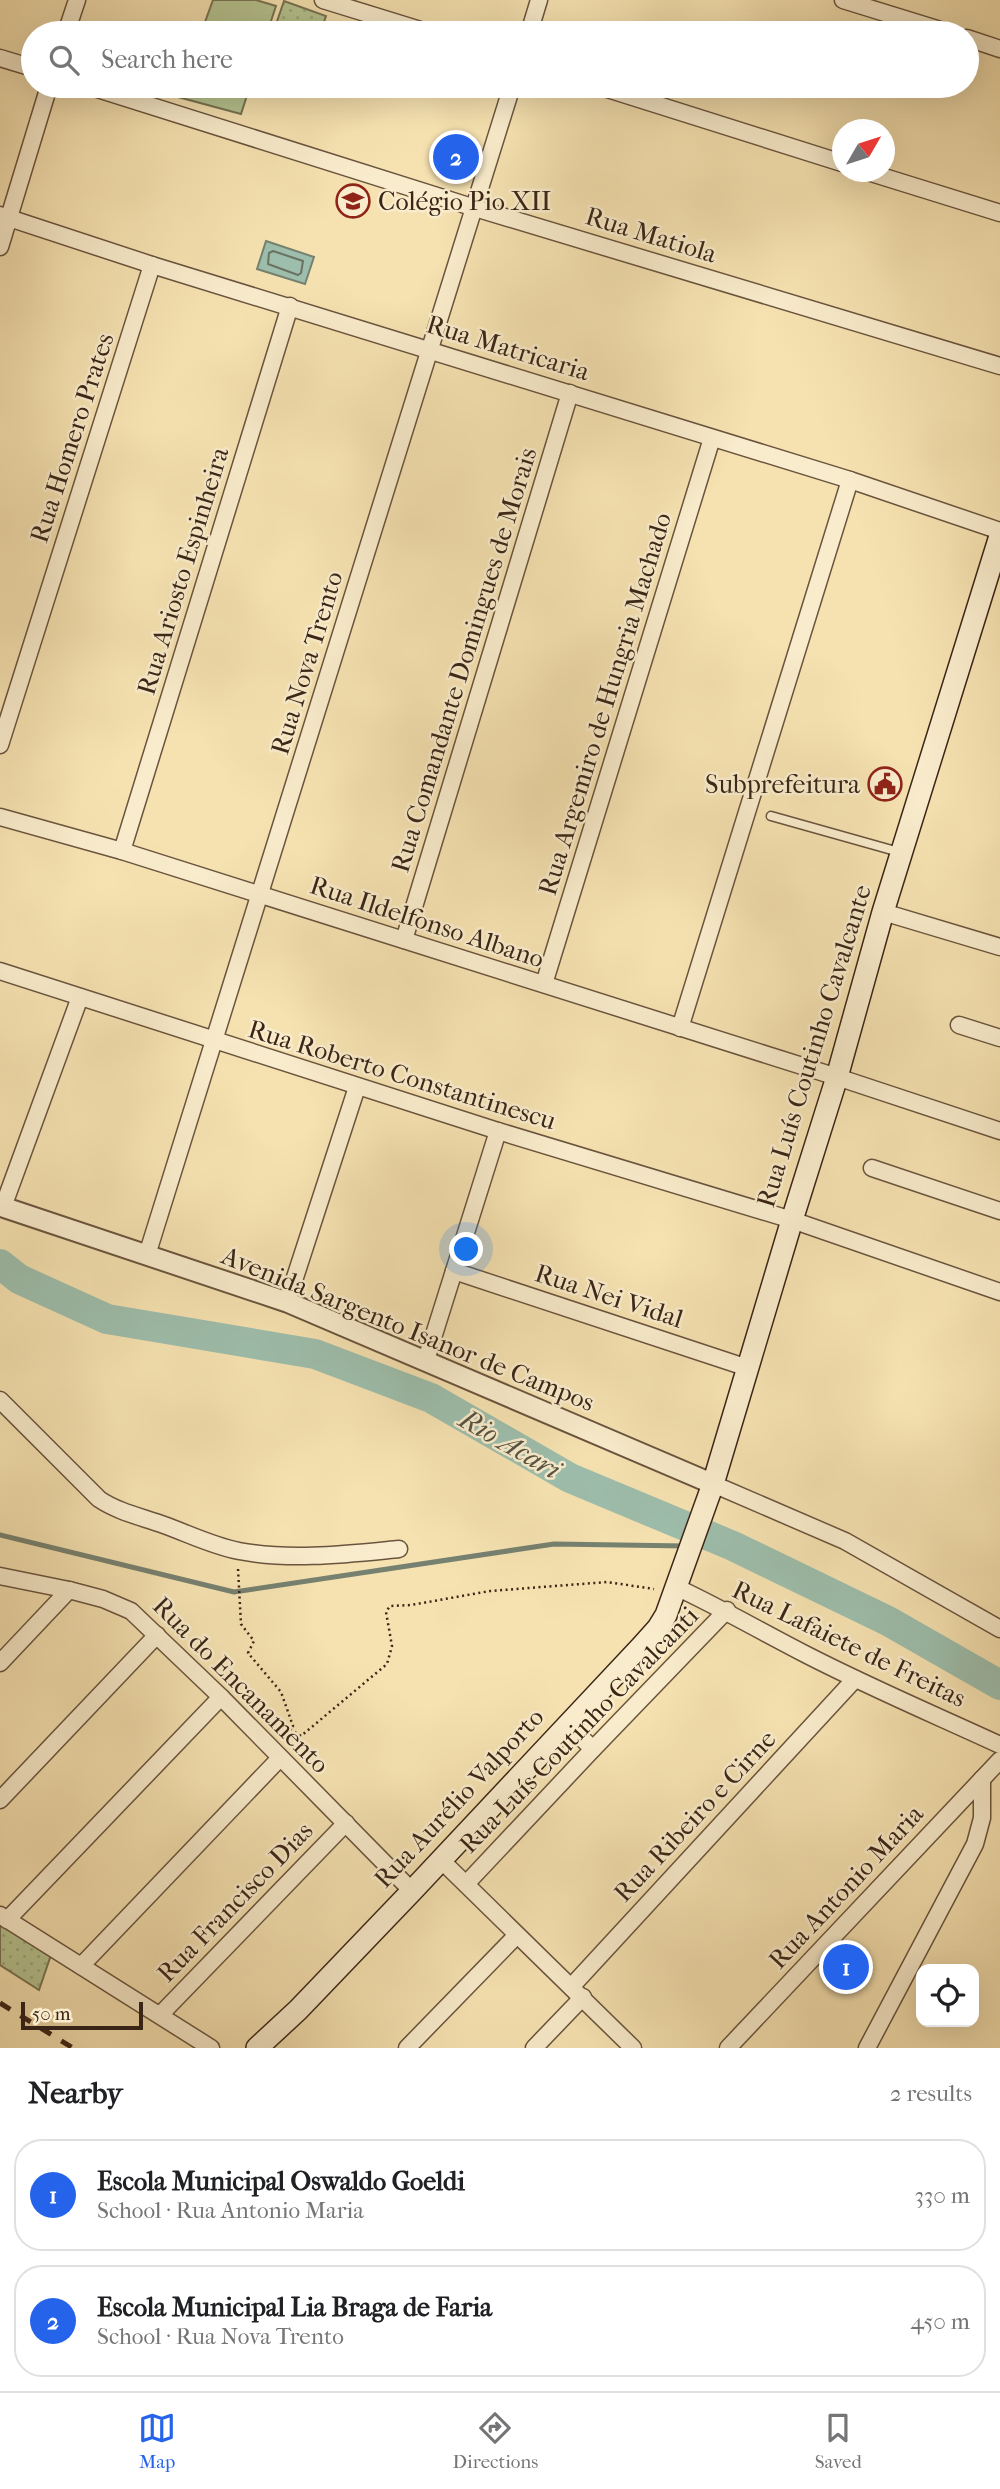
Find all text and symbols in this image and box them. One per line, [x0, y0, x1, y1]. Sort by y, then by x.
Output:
search box [21, 21, 979, 98]
icon: search [45, 41, 83, 79]
text: Search here [101, 44, 233, 75]
north arrow [832, 119, 895, 182]
pin: 2 [433, 131, 479, 183]
school or university icon: Colégio Pio XII [334, 182, 372, 220]
place label: Colégio Pio XII [378, 186, 551, 217]
street label: Rua Matiola [582, 200, 721, 270]
street label: Rua Matricaria [423, 309, 594, 388]
street label: Rua Homero Prates [23, 329, 121, 547]
street label: Rua Ariosto Espinheira [131, 443, 236, 699]
street label: Rua Comandante Domingues de Morais [385, 444, 543, 876]
street label: Rua Argemiro de Hungria Machado [532, 509, 678, 899]
street label: Rua Nova Trento [264, 568, 350, 758]
public building icon: Subprefeitura [866, 765, 904, 803]
place label: Subprefeitura [705, 769, 861, 800]
street label: Rua Ildelfonso Albano [306, 870, 548, 974]
street label: Rua Luís Coutinho Cavalcante [750, 881, 878, 1211]
street label: Rua Roberto Constantinescu [244, 1013, 560, 1137]
your location [449, 1232, 483, 1266]
street label: Avenida Sargento Isanor de Campos [216, 1239, 599, 1418]
street label: Rua Nei Vidal [531, 1257, 687, 1335]
water label: Rio Acari [452, 1401, 568, 1487]
street label: Rua Lafaiete de Freitas [727, 1574, 971, 1714]
street label: Rua do Encanamento [146, 1590, 336, 1780]
street label: Rua Luís Coutinho Cavalcanti [453, 1600, 705, 1860]
street label: Rua Aurélio Valporto [368, 1702, 550, 1894]
street label: Rua Ribeiro e Cirne [608, 1724, 783, 1908]
street label: Rua Antonio Maria [762, 1798, 931, 1975]
street label: Rua Francisco Dias [151, 1815, 319, 1989]
pin: 1 [823, 1941, 869, 1993]
map controls [916, 1964, 979, 2027]
button: locate [916, 1964, 979, 2027]
scale bar [21, 1999, 144, 2031]
text: 50 m [32, 2003, 71, 2025]
text: Nearby [28, 2076, 123, 2111]
text: 2 results [890, 2080, 972, 2107]
text: Escola Municipal Oswaldo Goeldi [97, 2166, 465, 2197]
text: 1 [49, 2182, 57, 2209]
text: 330 m [914, 2182, 970, 2209]
text: School · Rua Antonio Maria [97, 2197, 364, 2224]
text: Escola Municipal Lia Braga de Faria [97, 2292, 492, 2323]
text: 2 [47, 2308, 59, 2335]
text: 450 m [910, 2308, 970, 2335]
text: School · Rua Nova Trento [97, 2323, 344, 2350]
tab: Map [138, 2409, 176, 2473]
tab: Directions [453, 2409, 538, 2473]
tab: Saved [815, 2409, 862, 2473]

